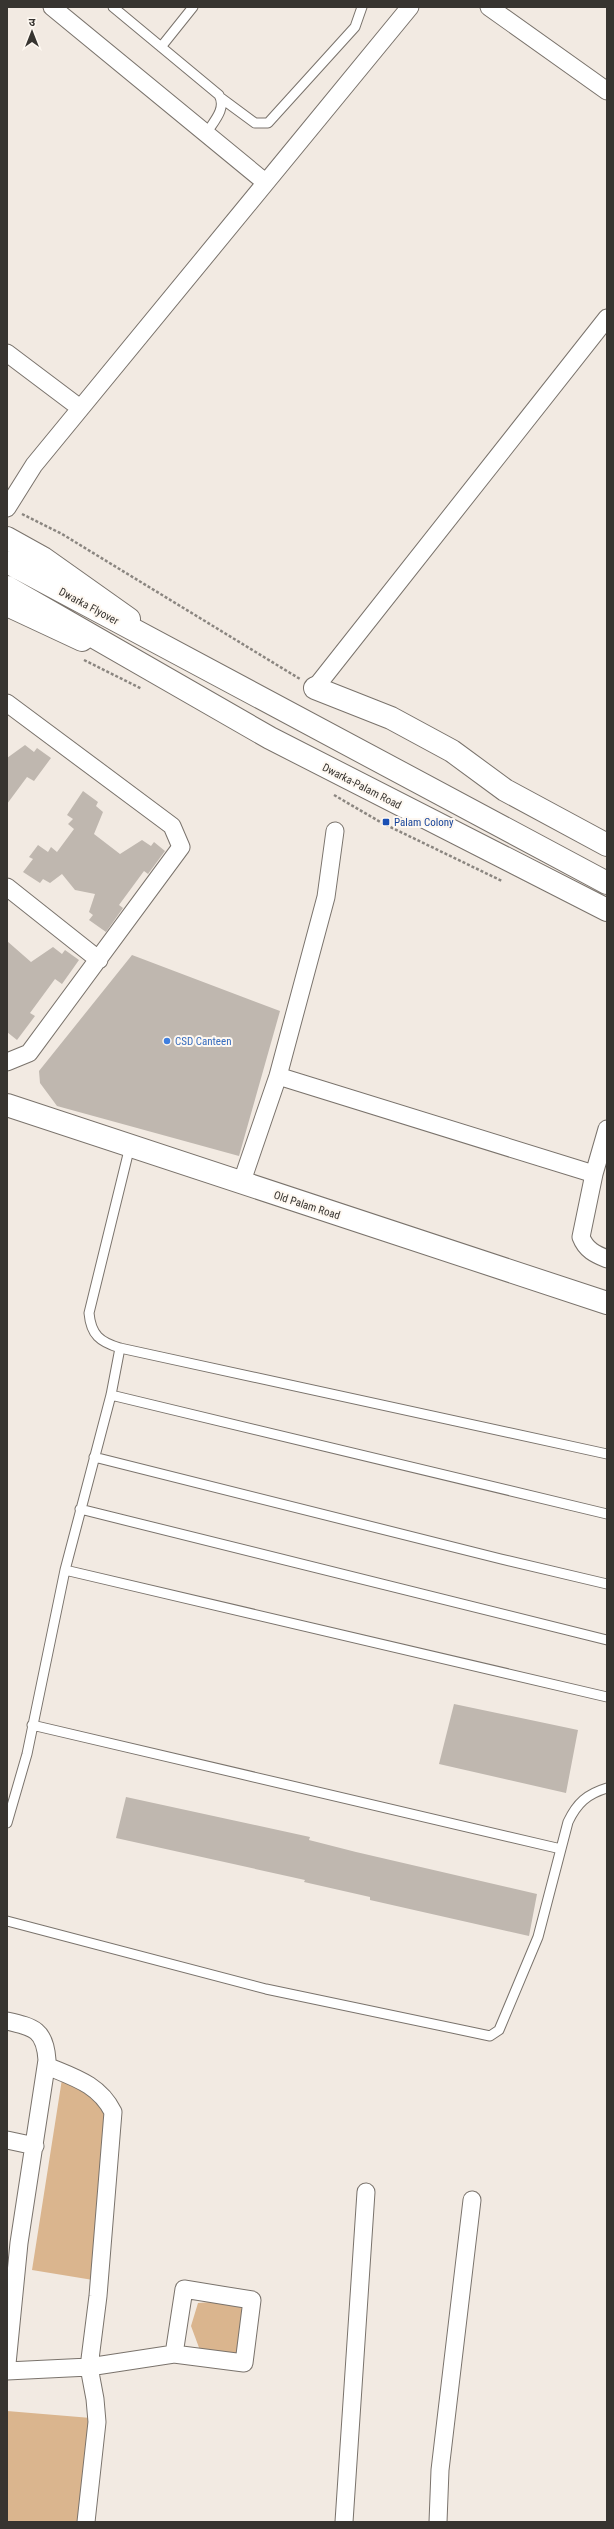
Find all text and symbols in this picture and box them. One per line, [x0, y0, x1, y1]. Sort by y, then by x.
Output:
north arrow [12, 12, 52, 52]
text: उ [29, 16, 36, 29]
street label: Dwarka Flyover [57, 585, 121, 628]
street label: Dwarka-Palam Road [320, 761, 403, 812]
place label: Palam Colony [394, 816, 454, 829]
marker: Palam Colony [381, 817, 391, 827]
place label: CSD Canteen [175, 1035, 231, 1048]
marker: CSD Canteen [162, 1036, 172, 1046]
street label: Old Palam Road [272, 1189, 342, 1222]

